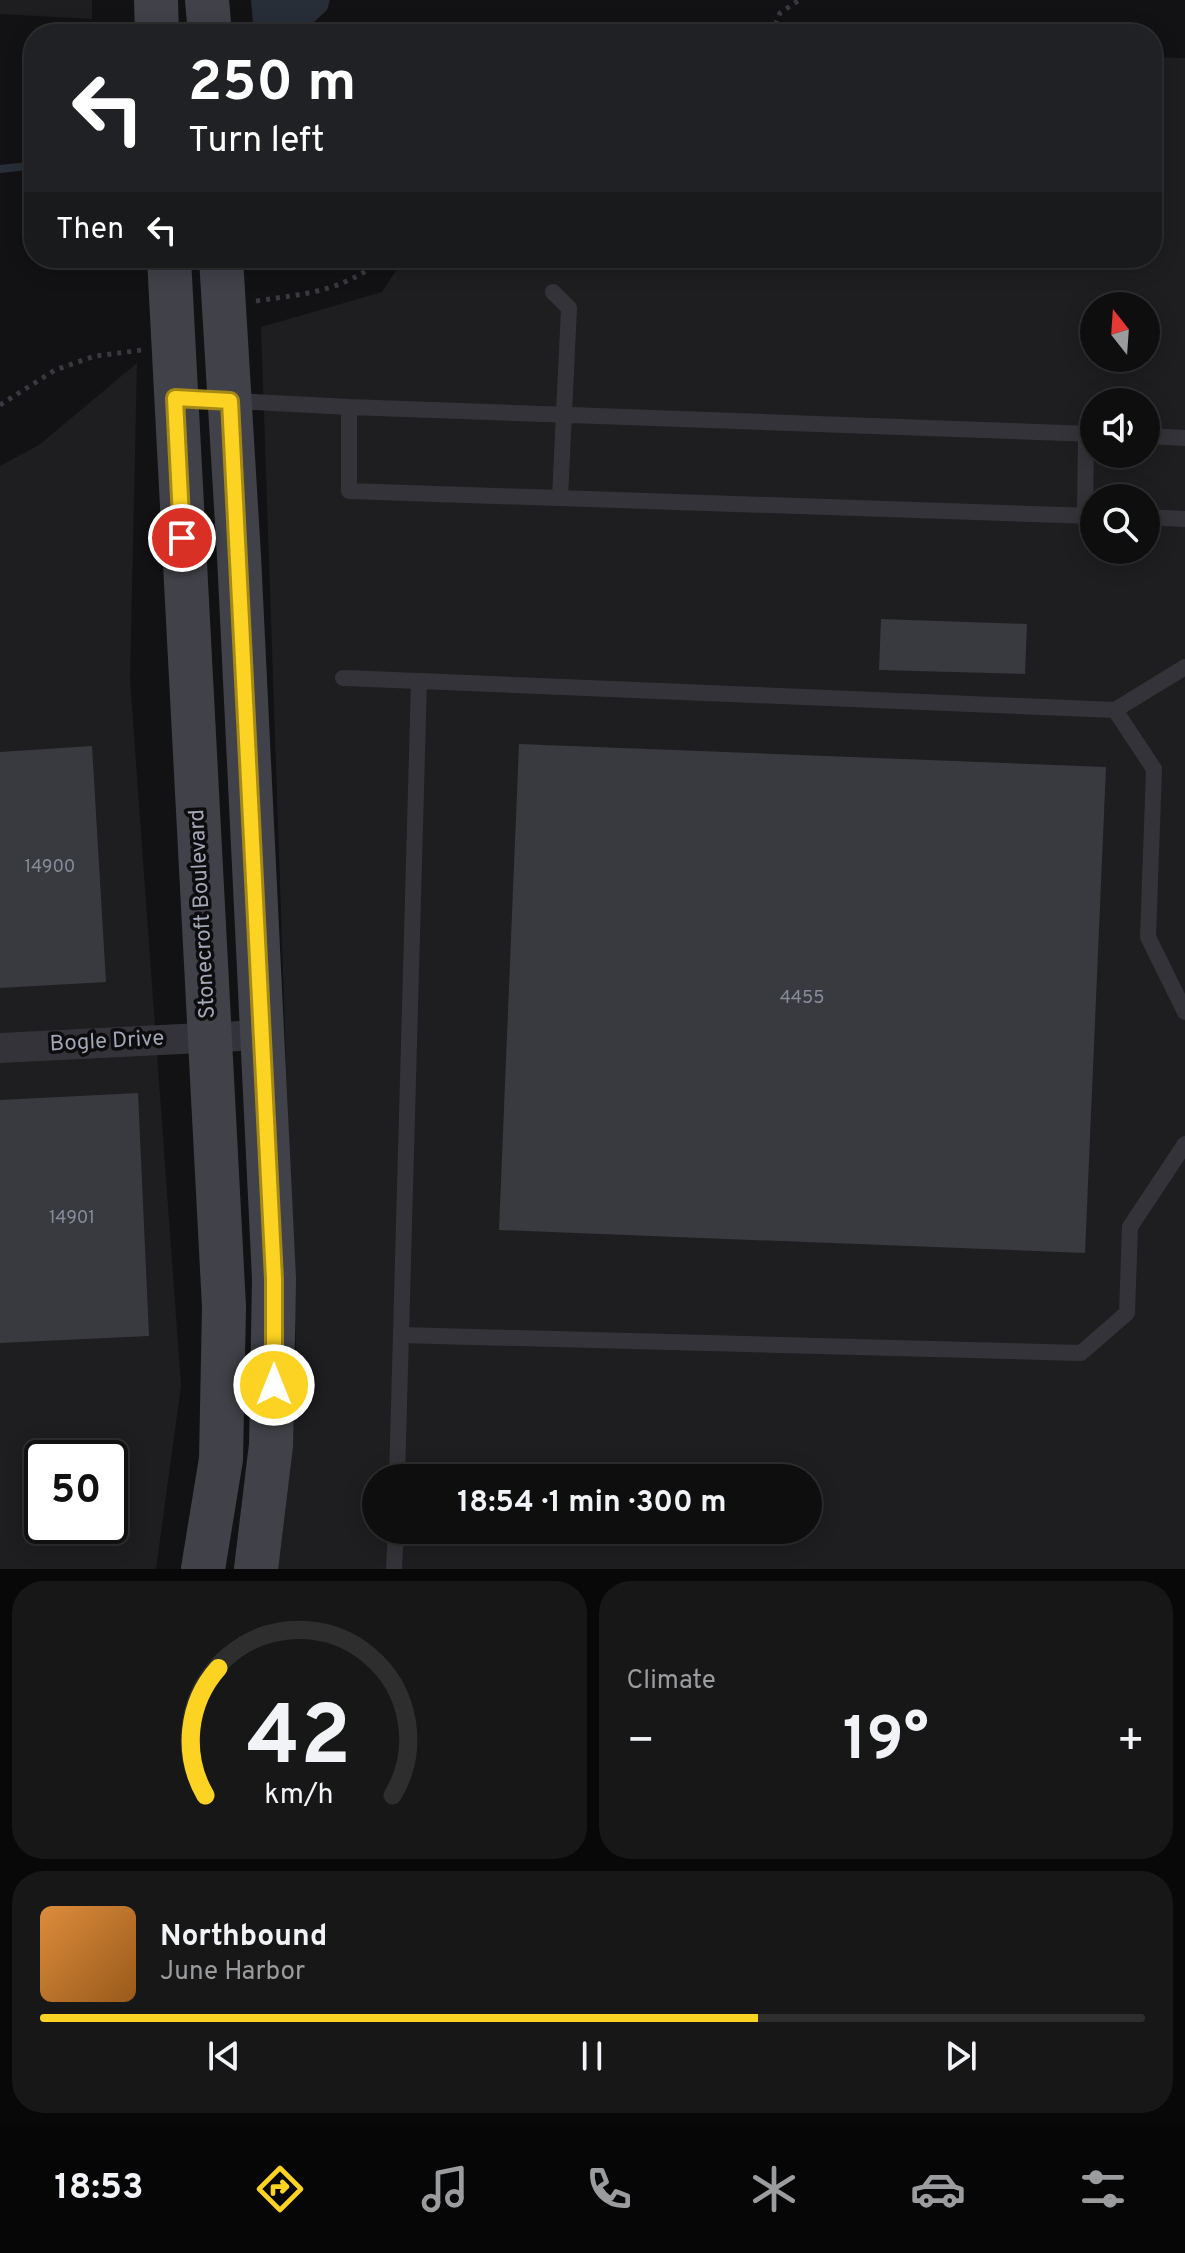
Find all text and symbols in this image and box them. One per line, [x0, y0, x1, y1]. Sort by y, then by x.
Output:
text: 250 m [188, 50, 356, 120]
icon: left [56, 56, 160, 160]
text: Turn left [188, 119, 325, 165]
icon: left [140, 208, 184, 252]
text: Then [56, 212, 124, 249]
north arrow [1080, 292, 1160, 372]
map controls [1080, 292, 1160, 564]
button: sound [1080, 388, 1160, 468]
button: search [1080, 484, 1160, 564]
pin [148, 504, 216, 572]
icon: arrive [160, 516, 204, 560]
street label: Stonecroft Boulevard [184, 809, 222, 1019]
house number: 14900 [25, 856, 75, 879]
house number: 4455 [780, 987, 824, 1010]
street label: Bogle Drive [49, 1026, 165, 1058]
house number: 14901 [49, 1207, 95, 1230]
position arrow [232, 1343, 316, 1427]
speed limit sign: 50 [24, 1440, 128, 1544]
text: 18:54 · 1 min · 300 m [457, 1485, 727, 1522]
text: Climate [627, 1665, 716, 1698]
text: 42 [247, 1689, 351, 1794]
text: 19° [843, 1705, 929, 1781]
text: − [627, 1715, 655, 1771]
text: + [1117, 1715, 1145, 1771]
text: km/h [265, 1778, 334, 1814]
text: Northbound [160, 1919, 327, 1956]
text: June Harbor [160, 1956, 305, 1989]
icon: previous [202, 2034, 246, 2078]
icon: pause [570, 2034, 614, 2078]
icon: next [939, 2034, 983, 2078]
icon: directions [252, 2161, 308, 2217]
icon: music [417, 2161, 473, 2217]
icon: phone [581, 2161, 637, 2217]
icon: climate [746, 2161, 802, 2217]
icon: car [910, 2161, 966, 2217]
icon: filters [1075, 2161, 1131, 2217]
text: 18:53 [54, 2166, 144, 2212]

